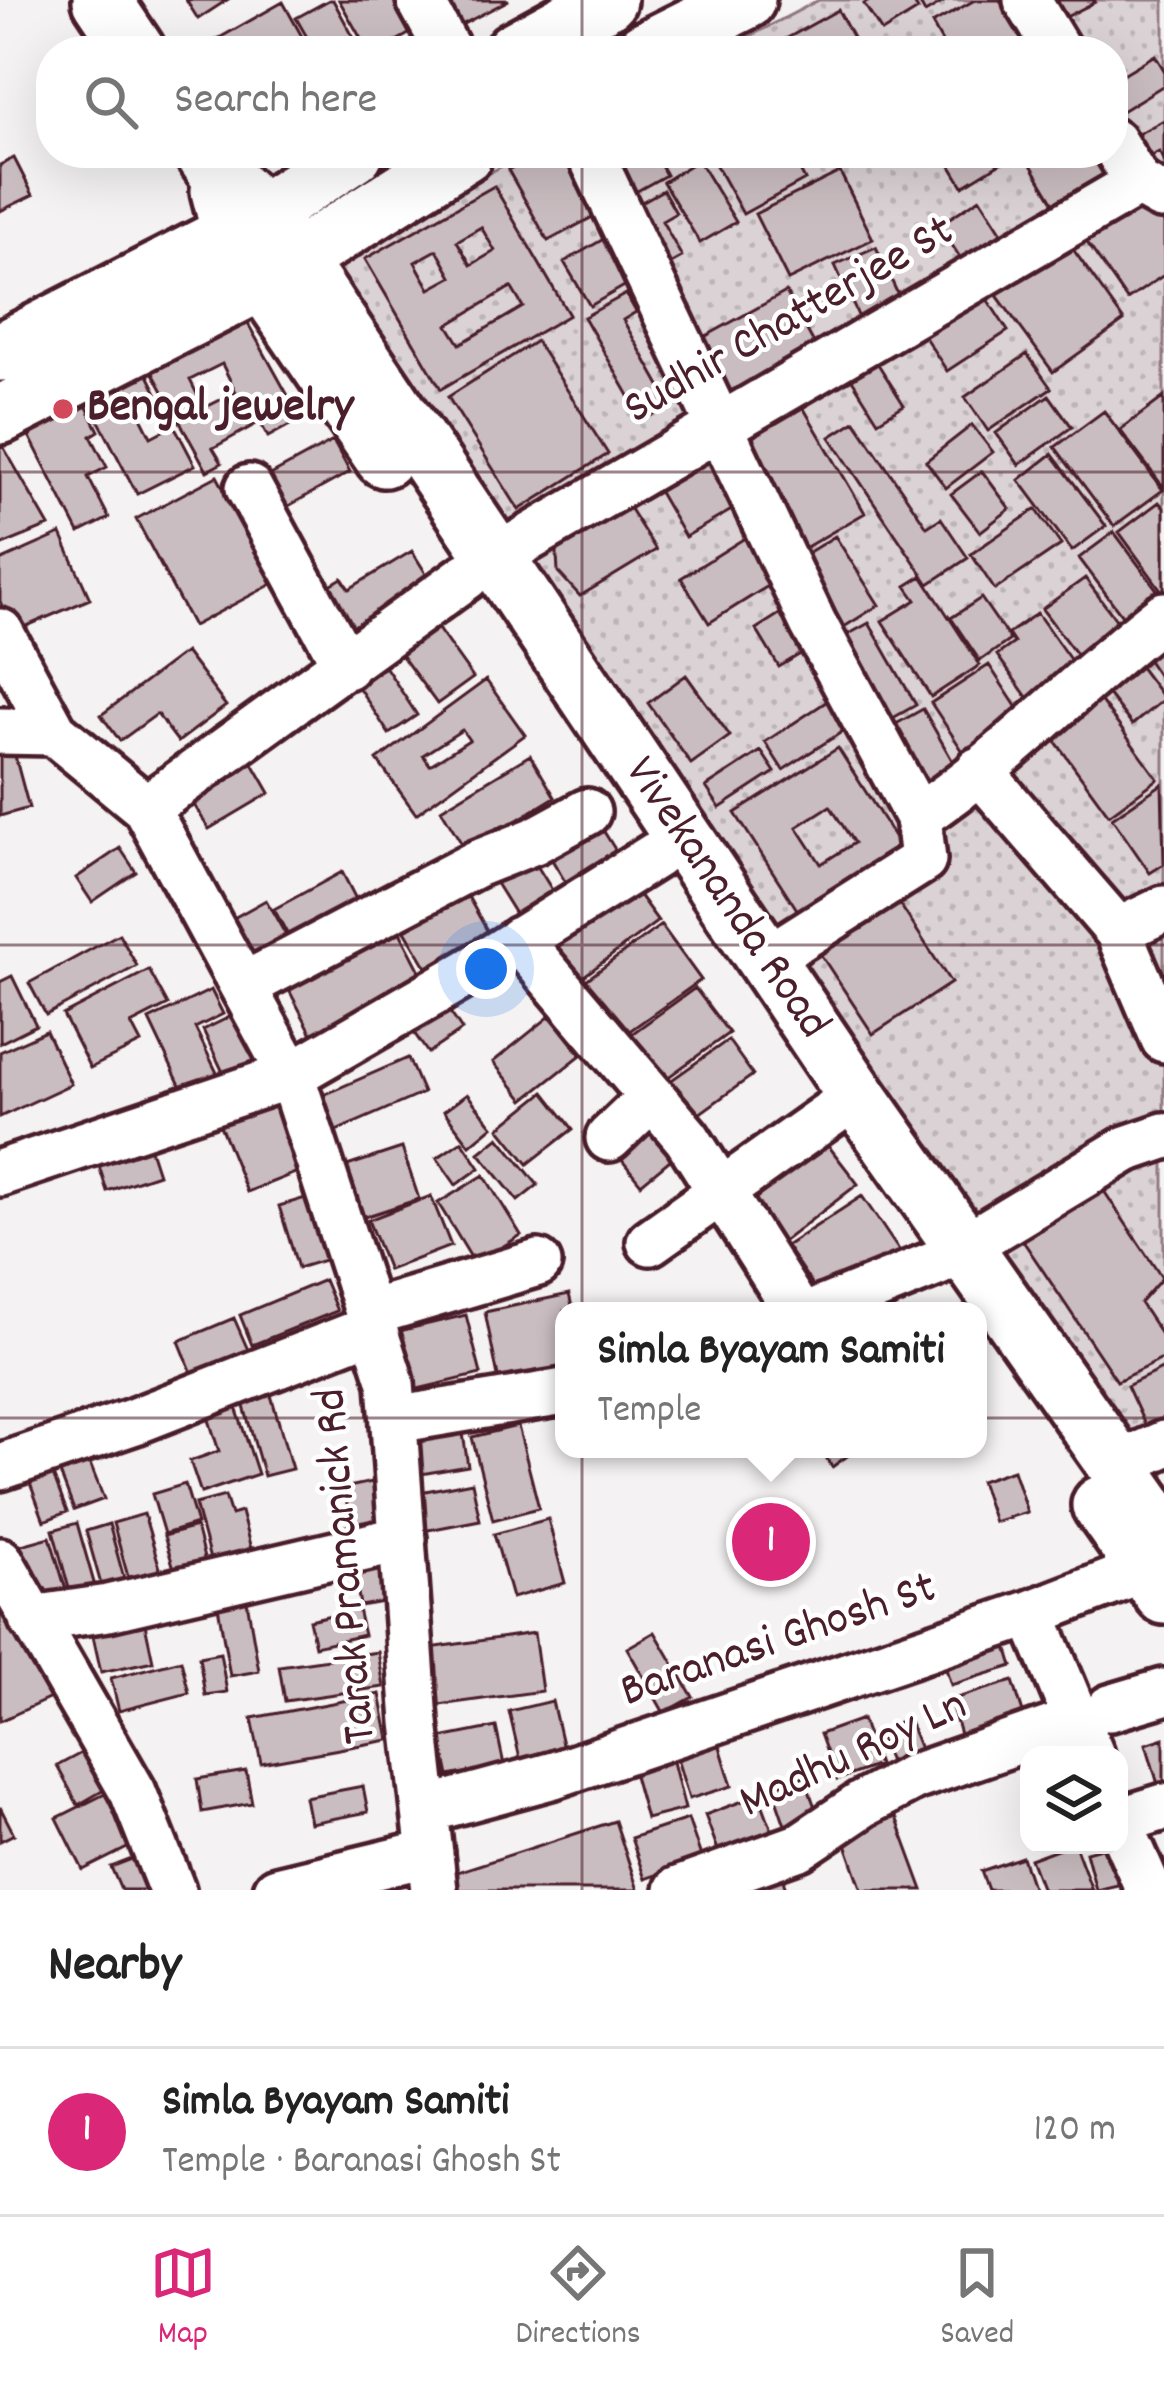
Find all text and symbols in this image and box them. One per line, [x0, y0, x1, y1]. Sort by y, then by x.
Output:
search box [36, 36, 1128, 168]
icon: search [78, 69, 144, 135]
text: Search here [174, 70, 377, 134]
street label: Sudhir Chatterjee St [612, 199, 968, 445]
place label: Bengal jewelry [87, 375, 355, 444]
marker: Bengal jewelry [50, 396, 76, 422]
street label: Vivekananda Road [605, 744, 845, 1054]
your location [456, 939, 516, 999]
popup [555, 1302, 987, 1458]
text: Simla Byayam Samiti [597, 1321, 945, 1385]
street label: Tarak Pramanick Rd [298, 1385, 398, 1747]
text: Temple [597, 1385, 701, 1440]
pin: 1 [732, 1497, 810, 1587]
street label: Baranasi Ghosh St [612, 1556, 946, 1728]
street label: Madhu Roy Ln [729, 1673, 979, 1839]
map controls [1020, 1746, 1128, 1854]
button: layers [1020, 1746, 1128, 1854]
text: Nearby [48, 1932, 181, 2004]
text: Simla Byayam Samiti [162, 2072, 509, 2136]
text: 1 [83, 2104, 91, 2159]
text: 120 m [1033, 2104, 1116, 2159]
text: Temple · Baranasi Ghosh St [162, 2136, 561, 2191]
tab: Map [150, 2240, 216, 2359]
tab: Directions [516, 2240, 641, 2359]
tab: Saved [940, 2240, 1014, 2359]

